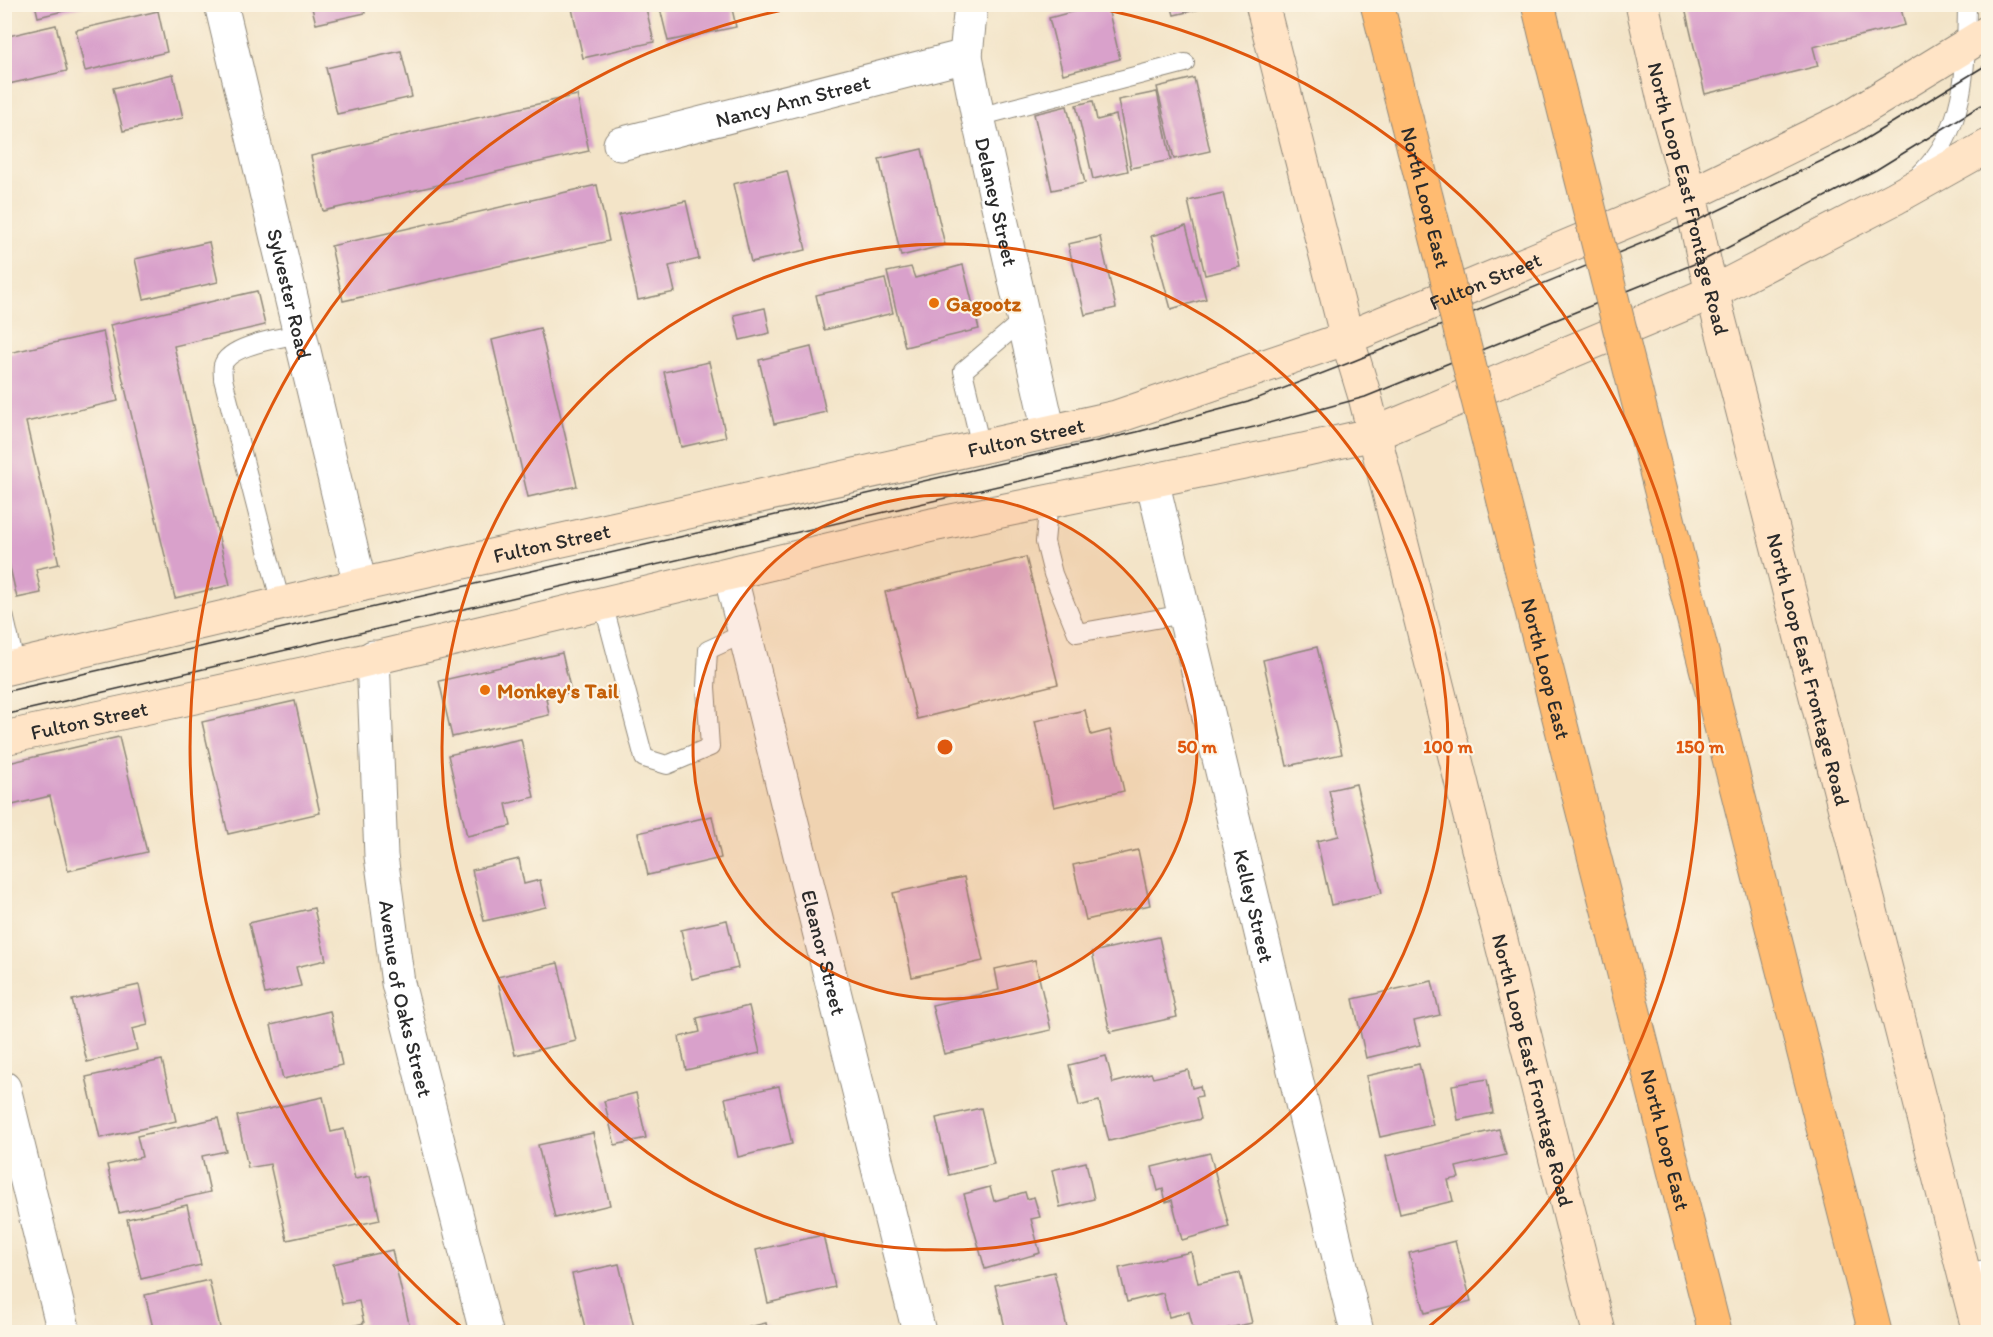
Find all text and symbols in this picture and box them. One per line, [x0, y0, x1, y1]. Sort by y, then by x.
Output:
street label: North Loop East Frontage Road [1643, 60, 1735, 337]
street label: Nancy Ann Street [713, 68, 873, 132]
street label: North Loop East [1396, 124, 1456, 271]
street label: Delaney Street [970, 134, 1024, 269]
street label: Sylvester Road [263, 226, 318, 362]
street label: Fulton Street [1425, 246, 1545, 315]
place label: Gagootz [946, 291, 1021, 317]
marker: Gagootz [927, 296, 941, 310]
street label: Fulton Street [965, 412, 1087, 462]
street label: Fulton Street [491, 517, 612, 568]
street label: North Loop East Frontage Road [1762, 530, 1856, 808]
street label: North Loop East [1517, 595, 1577, 742]
place label: Monkey's Tail [497, 678, 620, 704]
marker: Monkey's Tail [478, 683, 492, 697]
street label: Fulton Street [28, 695, 150, 744]
text: 50 m [1177, 736, 1218, 758]
text: 100 m [1423, 736, 1474, 758]
text: 150 m [1676, 736, 1725, 758]
centre of rings [935, 737, 955, 757]
street label: Kelley Street [1229, 847, 1280, 965]
street label: Eleanor Street [797, 887, 852, 1018]
street label: Avenue of Oaks Street [375, 899, 439, 1100]
street label: North Loop East Frontage Road [1487, 931, 1580, 1209]
street label: North Loop East [1636, 1067, 1696, 1213]

